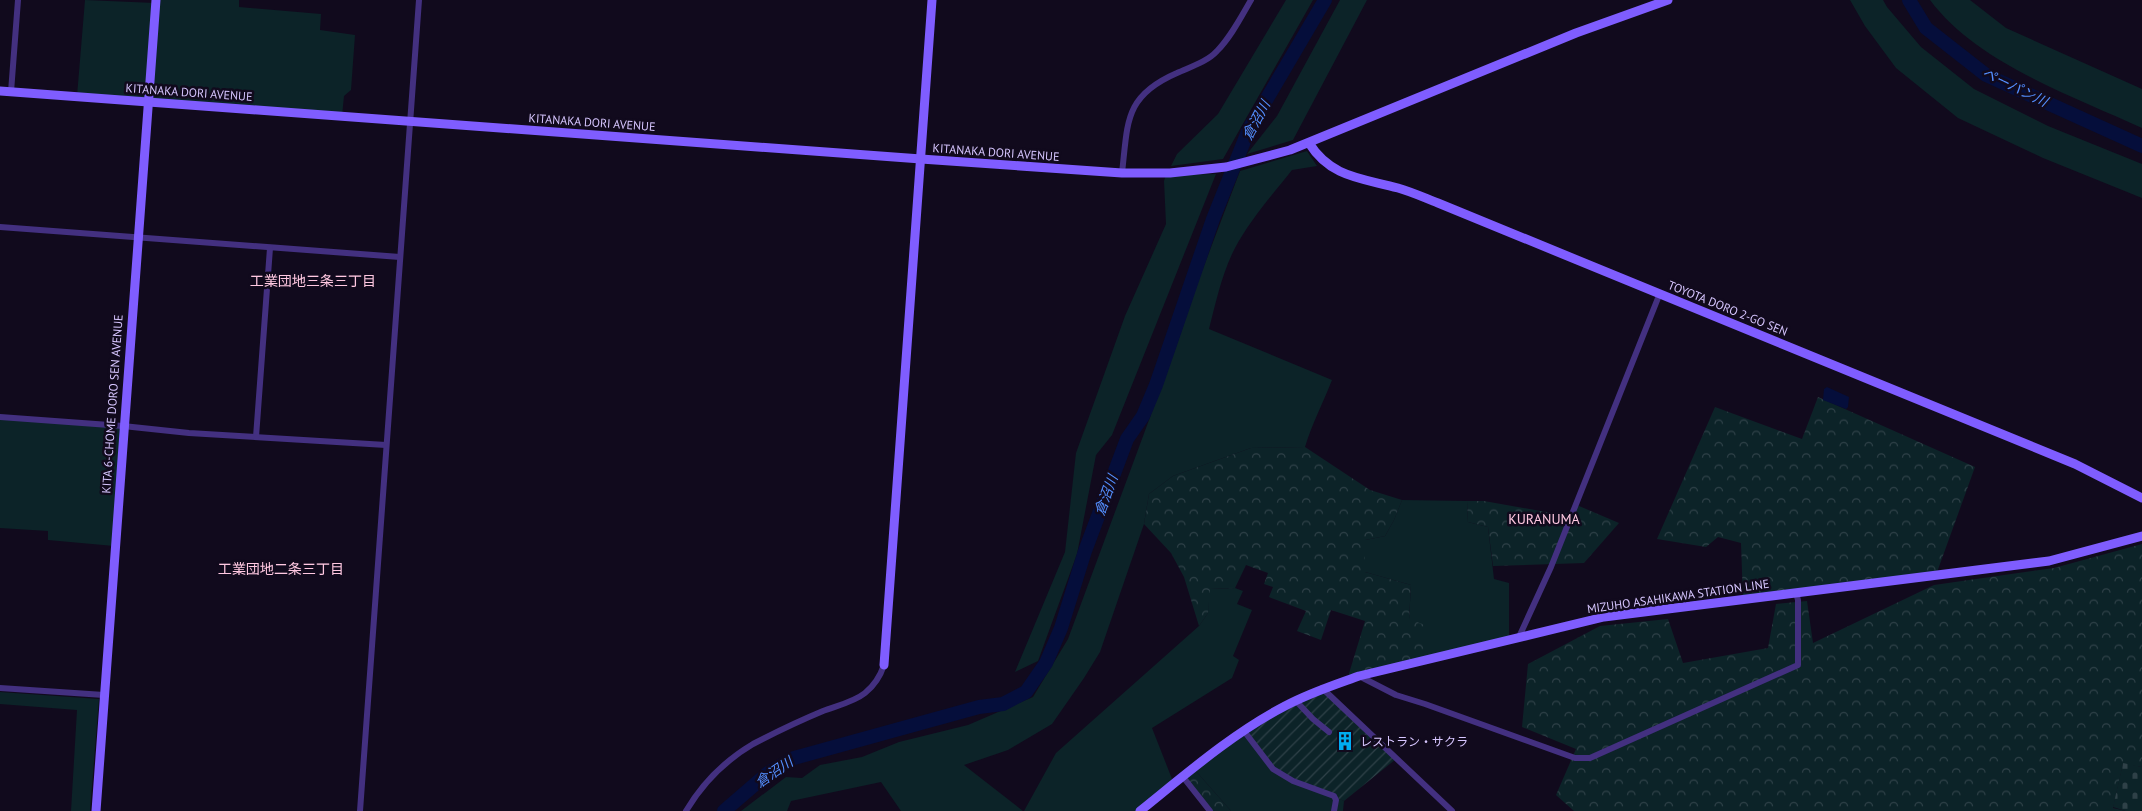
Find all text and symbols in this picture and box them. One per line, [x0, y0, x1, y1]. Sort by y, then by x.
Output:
water label: ペーパン川 [1979, 63, 2052, 111]
street label: KITANAKA DORI AVENUE [125, 80, 253, 104]
water label: 倉沼川 [1238, 95, 1275, 143]
street label: KITANAKA DORI AVENUE [528, 110, 656, 134]
street label: KITANAKA DORI AVENUE [932, 140, 1060, 164]
district label: 工業団地三条三丁目 [250, 272, 376, 290]
street label: TOYOTA DORO 2-GO SEN [1666, 277, 1790, 339]
street label: KITA 6-CHOME DORO SEN AVENUE [98, 314, 126, 494]
water label: 倉沼川 [1090, 470, 1122, 518]
district label: KURANUMA [1508, 510, 1581, 528]
district label: 工業団地二条三丁目 [218, 560, 344, 578]
street label: MIZUHO ASAHIKAWA STATION LINE [1586, 576, 1770, 616]
building icon: レストラン・サクラ [1334, 730, 1356, 752]
place label: レストラン・サクラ [1360, 734, 1468, 749]
water label: 倉沼川 [752, 752, 798, 791]

